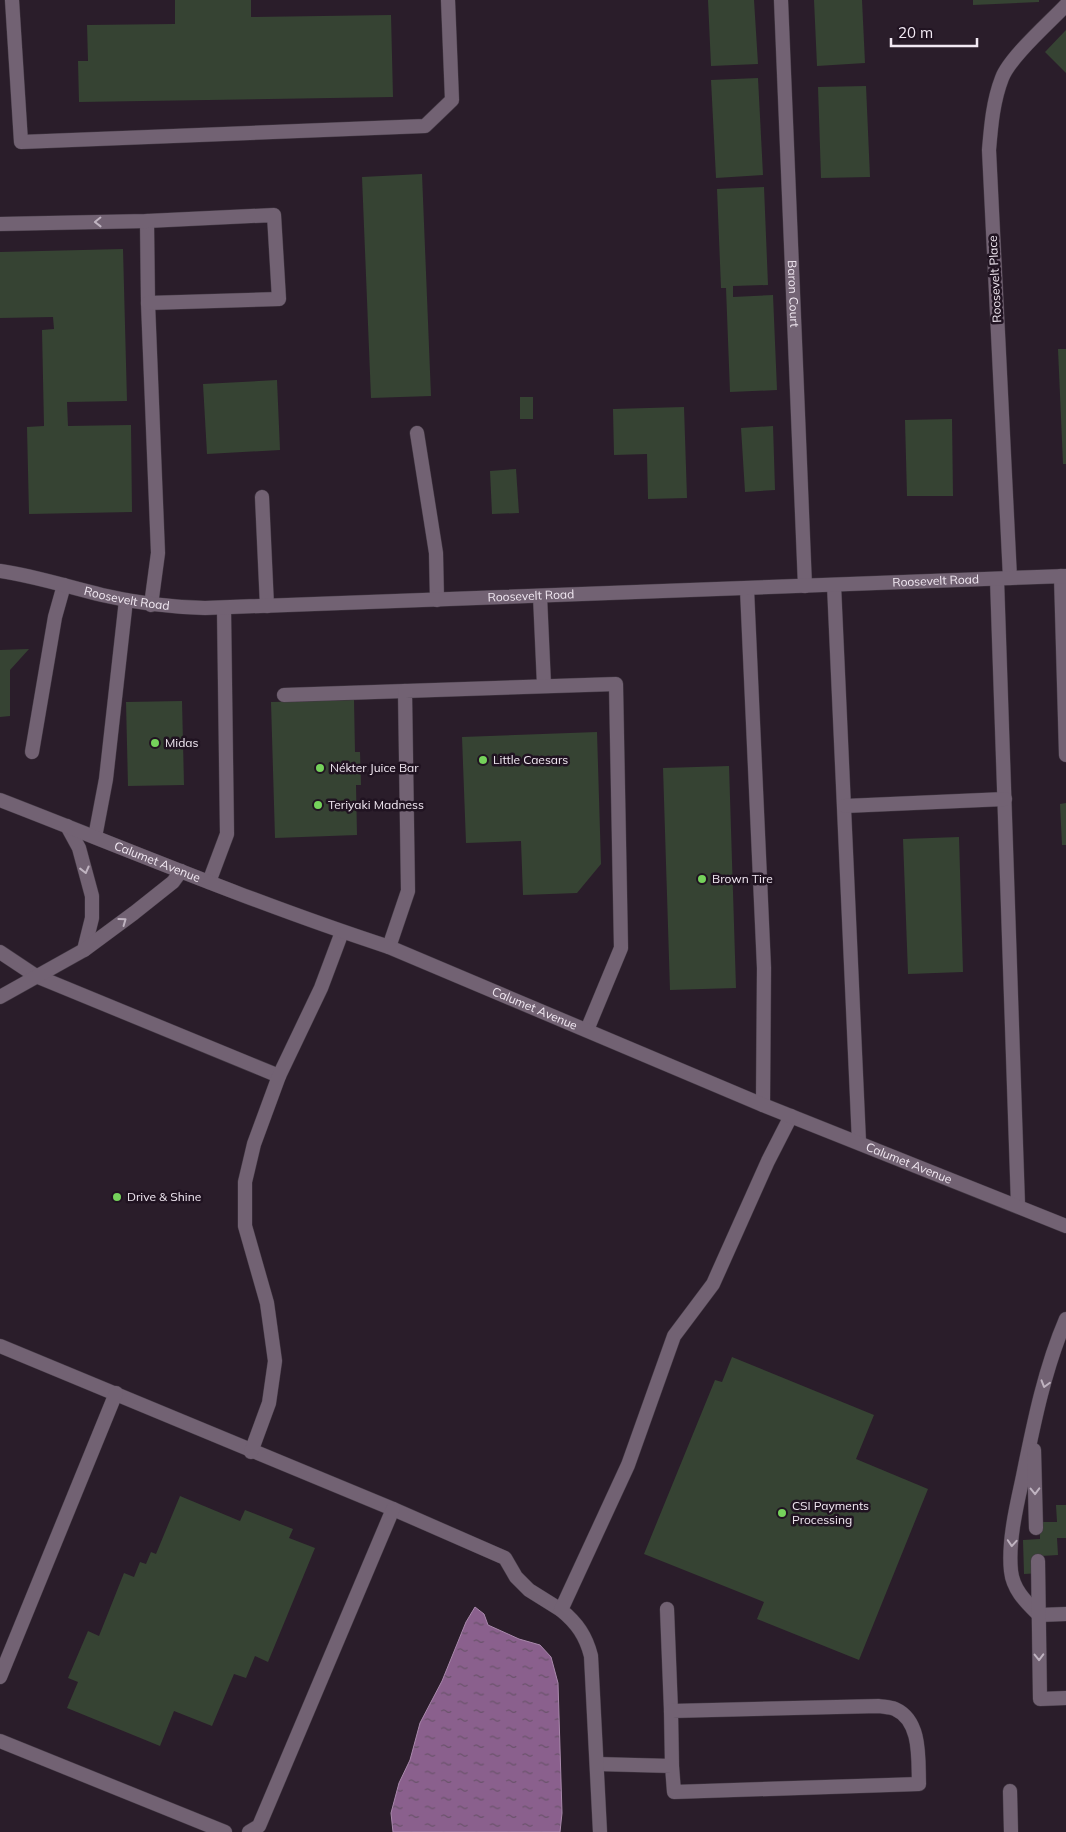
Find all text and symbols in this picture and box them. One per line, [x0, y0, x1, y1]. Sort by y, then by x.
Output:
scale bar [891, 15, 977, 47]
text: 20 m [898, 23, 933, 42]
one-way arrow [94, 217, 102, 227]
street label: Roosevelt Place [985, 235, 1004, 323]
street label: Baron Court [785, 260, 802, 328]
street label: Roosevelt Road [892, 571, 979, 589]
street label: Roosevelt Road [83, 583, 170, 613]
street label: Roosevelt Road [487, 586, 575, 604]
place label: Midas [165, 735, 199, 750]
marker: Midas [149, 737, 161, 749]
place label: Little Caesars [493, 752, 568, 767]
marker: Little Caesars [477, 754, 489, 766]
place label: Nékter Juice Bar [330, 760, 419, 775]
marker: Nékter Juice Bar [314, 762, 326, 774]
place label: Teriyaki Madness [328, 797, 424, 812]
marker: Teriyaki Madness [312, 799, 324, 811]
street label: Calumet Avenue [112, 838, 203, 885]
one-way arrow [80, 866, 90, 874]
place label: Brown Tire [712, 871, 773, 886]
marker: Brown Tire [696, 873, 708, 885]
one-way arrow [117, 918, 127, 927]
street label: Calumet Avenue [490, 983, 580, 1033]
street label: Calumet Avenue [864, 1139, 954, 1187]
place label: Drive & Shine [127, 1189, 201, 1204]
marker: Drive & Shine [111, 1191, 123, 1203]
one-way arrow [1041, 1379, 1051, 1388]
one-way arrow [1030, 1488, 1040, 1495]
place label: CSI Payments Processing [792, 1498, 869, 1527]
marker: CSI Payments Processing [776, 1507, 788, 1519]
one-way arrow [1007, 1539, 1018, 1547]
one-way arrow [1034, 1654, 1044, 1661]

